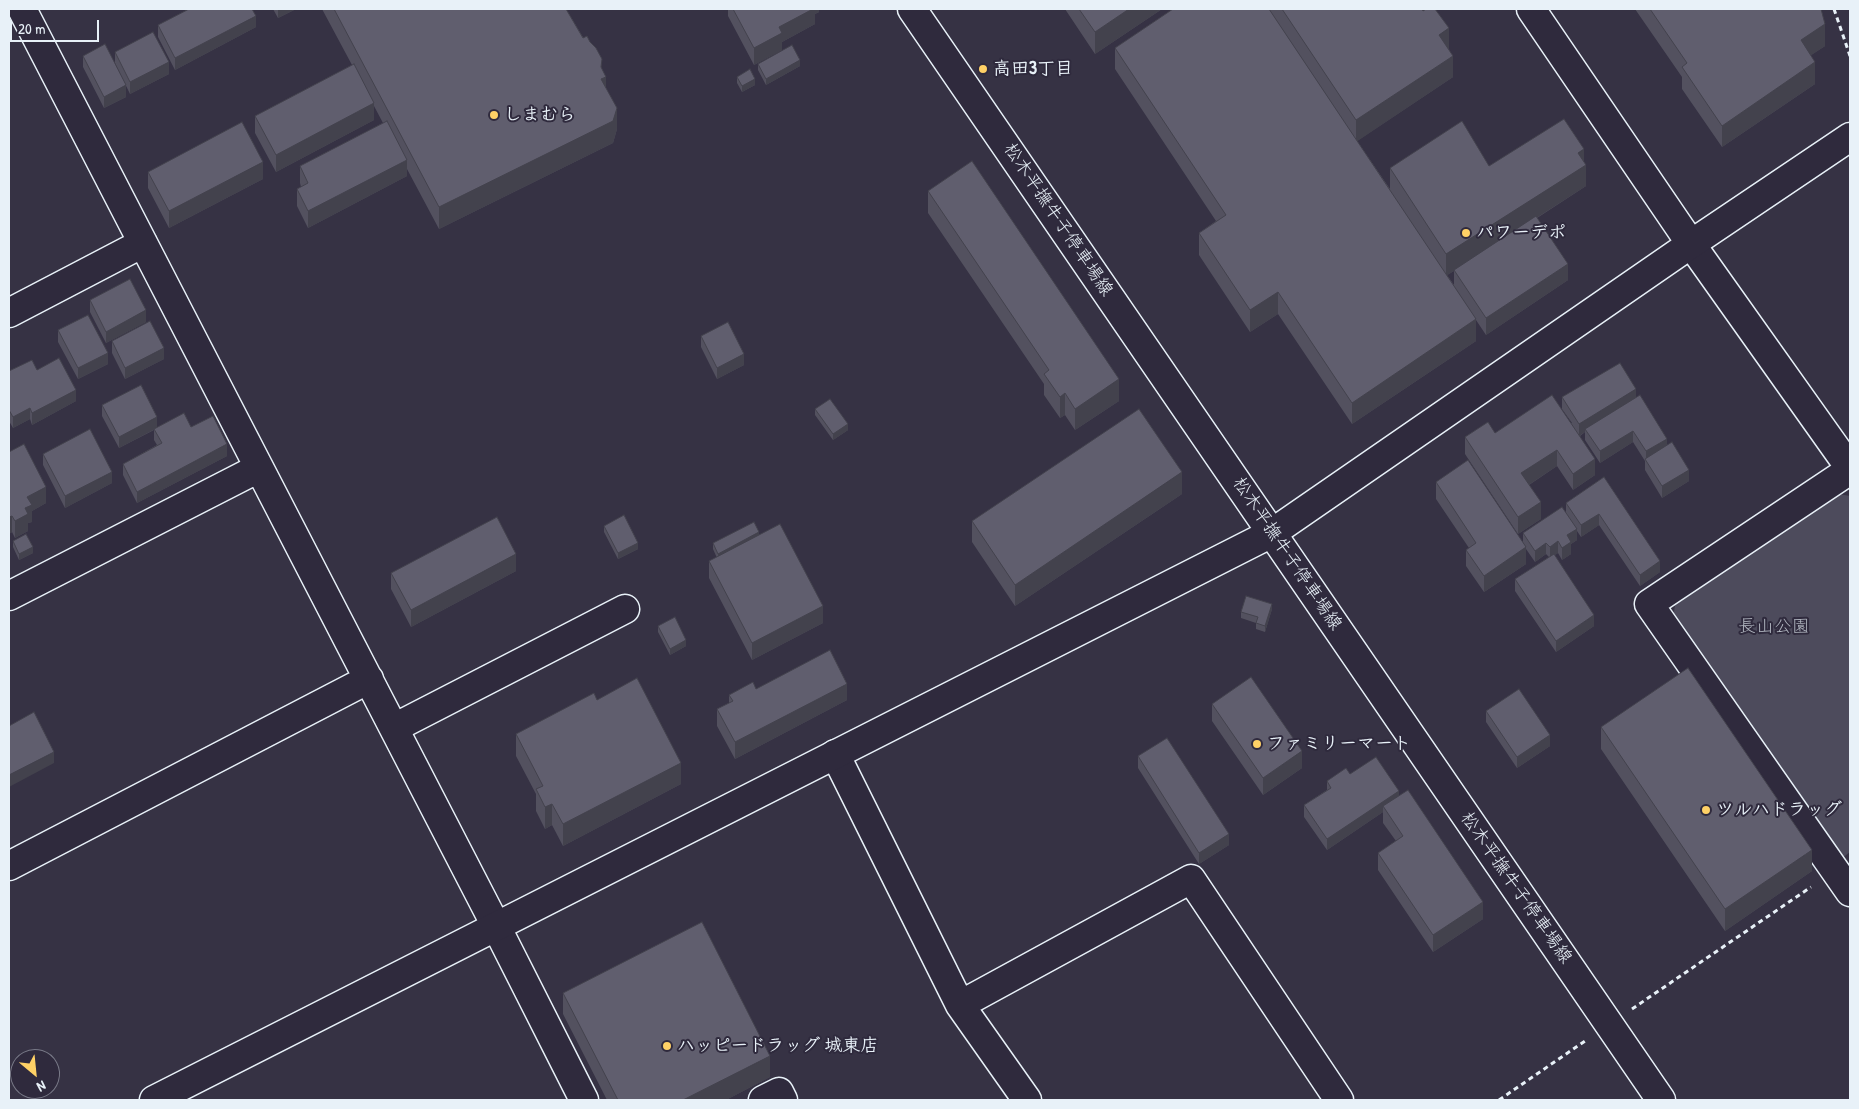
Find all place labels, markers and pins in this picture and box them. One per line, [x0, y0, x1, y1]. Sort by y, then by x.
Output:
place label: 高田3丁目 [993, 58, 1073, 80]
marker: 高田3丁目 [977, 63, 989, 75]
place label: しまむら [504, 104, 576, 126]
marker: しまむら [488, 109, 500, 121]
place label: パワーデポ [1476, 222, 1566, 244]
marker: パワーデポ [1460, 227, 1472, 239]
place label: ファミリーマート [1267, 733, 1411, 755]
marker: ファミリーマート [1251, 738, 1263, 750]
place label: ツルハドラッグ [1716, 799, 1842, 821]
marker: ツルハドラッグ [1700, 804, 1712, 816]
place label: ハッピードラッグ 城東店 [677, 1035, 878, 1057]
marker: ハッピードラッグ 城東店 [661, 1040, 673, 1052]

